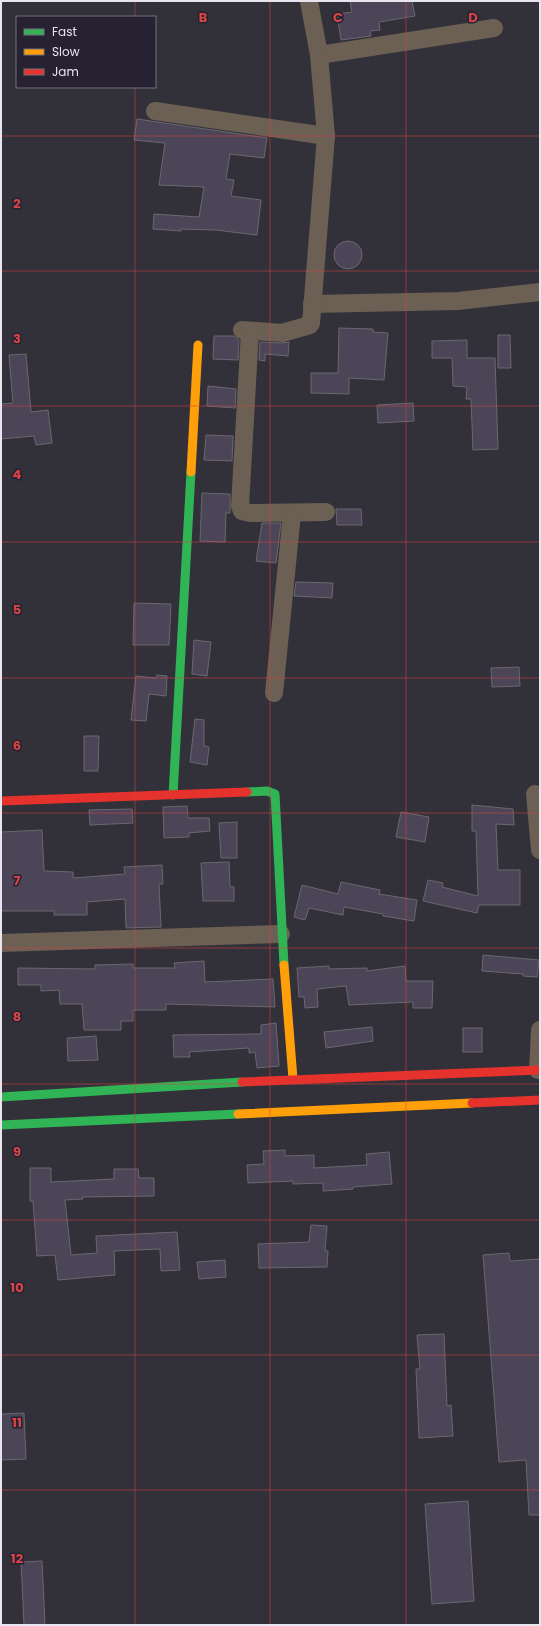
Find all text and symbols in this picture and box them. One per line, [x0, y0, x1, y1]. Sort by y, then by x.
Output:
text: B [199, 8, 208, 27]
text: C [333, 8, 343, 27]
text: D [468, 8, 478, 27]
legend [16, 16, 156, 88]
text: Fast [52, 23, 77, 40]
text: Slow [52, 43, 80, 60]
text: Jam [52, 63, 79, 80]
text: 2 [13, 194, 21, 213]
text: 3 [13, 329, 21, 348]
text: 4 [13, 465, 22, 484]
text: 5 [13, 600, 21, 619]
text: 6 [13, 736, 21, 755]
text: 7 [14, 871, 21, 890]
text: 8 [13, 1007, 21, 1026]
text: 9 [13, 1142, 21, 1161]
text: 10 [10, 1278, 24, 1297]
text: 11 [12, 1413, 22, 1432]
text: 12 [11, 1549, 24, 1568]

